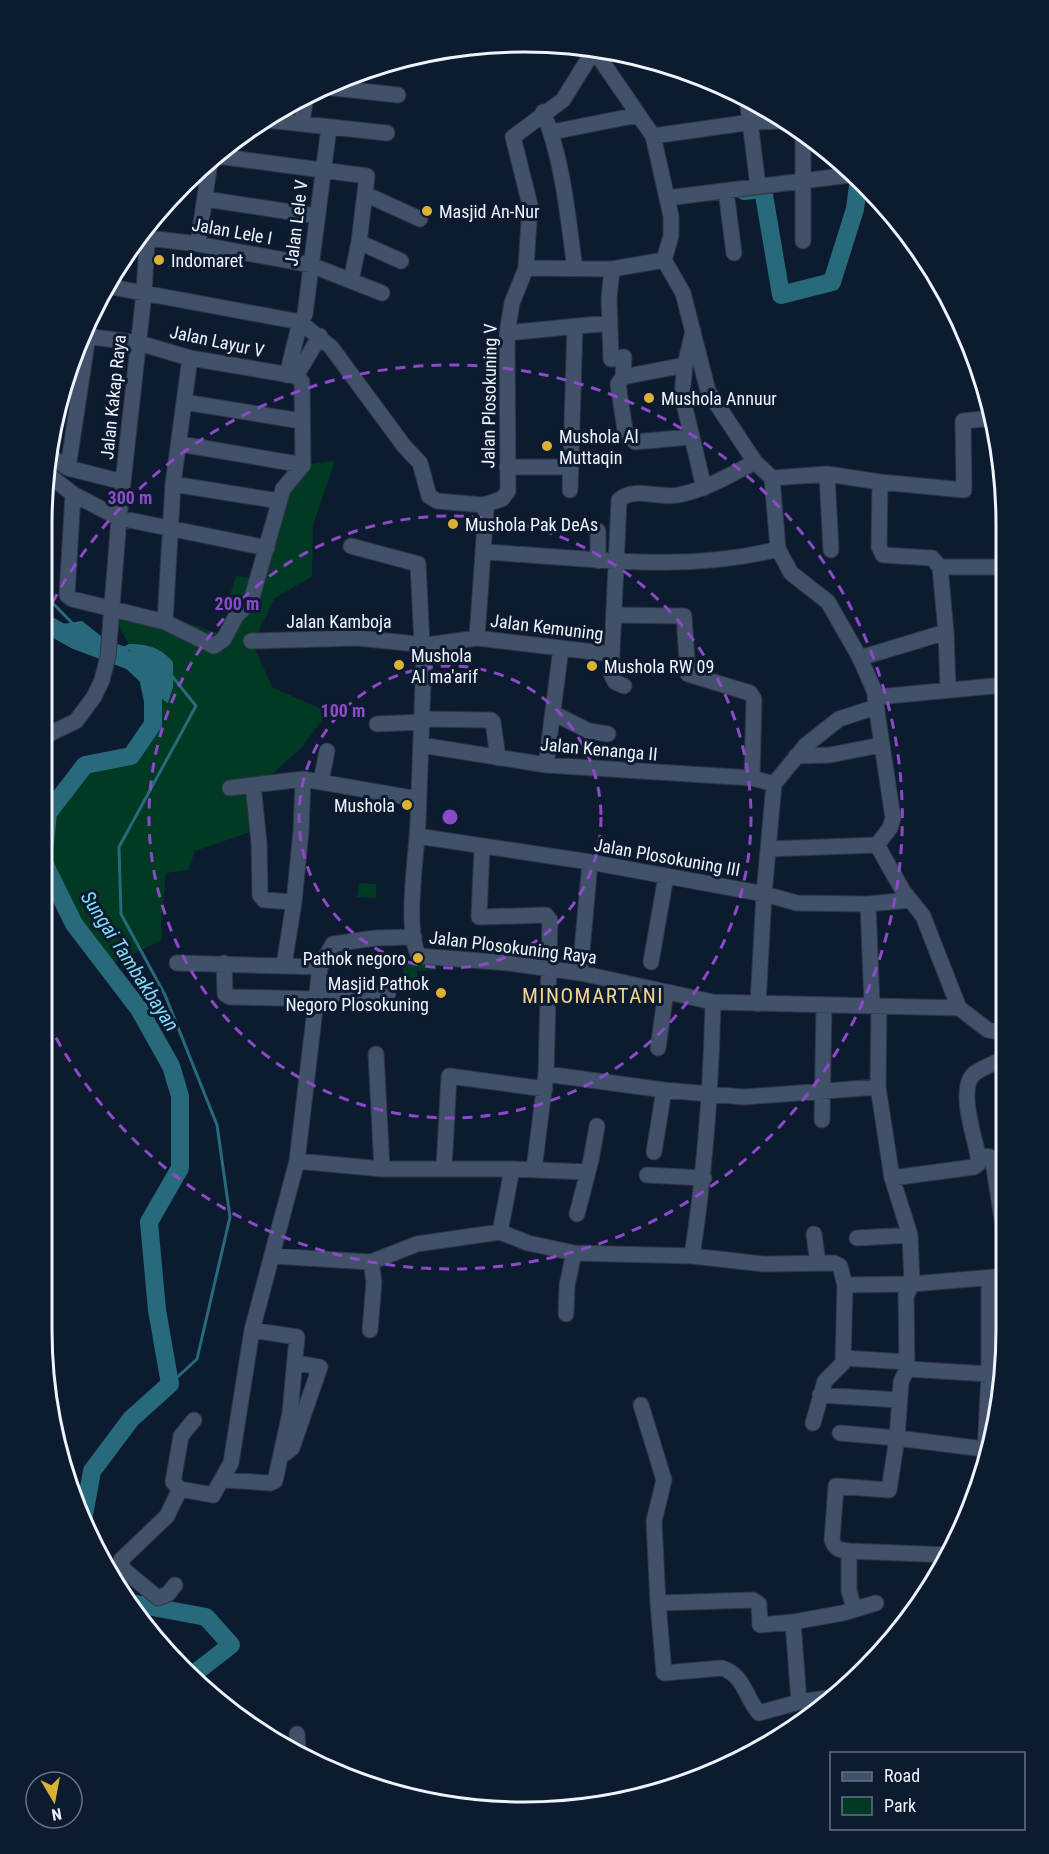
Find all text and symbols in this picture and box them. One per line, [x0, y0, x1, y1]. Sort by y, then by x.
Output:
street label: Jalan Lele V [280, 179, 312, 267]
place label: Masjid An-Nur [439, 201, 540, 222]
marker: Masjid An-Nur [420, 204, 434, 218]
street label: Jalan Lele I [190, 214, 274, 248]
place label: Indomaret [171, 250, 243, 271]
marker: Indomaret [152, 253, 166, 267]
street label: Jalan Layur V [168, 321, 266, 361]
street label: Jalan Plosokuning V [477, 323, 501, 469]
street label: Jalan Kakap Raya [96, 334, 130, 460]
place label: Mushola Annuur [661, 388, 777, 409]
marker: Mushola Annuur [642, 391, 656, 405]
place label: Mushola Al Muttaqin [559, 426, 639, 468]
marker: Mushola Al Muttaqin [540, 439, 554, 453]
text: 300 m [108, 487, 152, 508]
place label: Mushola Pak DeAs [465, 514, 598, 535]
marker: Mushola Pak DeAs [446, 517, 460, 531]
text: 200 m [215, 593, 259, 614]
street label: Jalan Kemuning [489, 610, 605, 644]
street label: Jalan Kamboja [286, 611, 392, 632]
place label: Mushola Al ma'arif [411, 645, 478, 687]
place label: Mushola RW 09 [604, 656, 714, 677]
marker: Mushola Al ma'arif [392, 658, 406, 672]
marker: Mushola RW 09 [585, 659, 599, 673]
text: 100 m [321, 700, 365, 721]
street label: Jalan Kenanga II [539, 733, 659, 765]
place label: Mushola [334, 795, 395, 816]
marker: Mushola [400, 798, 414, 812]
centre of rings [440, 807, 460, 827]
street label: Jalan Plosokuning III [592, 834, 742, 880]
water label: Sungai Tambakbayan [76, 886, 184, 1036]
street label: Jalan Plosokuning Raya [428, 926, 598, 968]
place label: Pathok negoro [303, 948, 406, 969]
marker: Pathok negoro [411, 951, 425, 965]
place label: Masjid Pathok Negoro Plosokuning [285, 973, 429, 1015]
district label: MINOMARTANI [522, 984, 664, 1008]
marker: Masjid Pathok Negoro Plosokuning [434, 986, 448, 1000]
legend [830, 1752, 1025, 1830]
text: Road [884, 1765, 920, 1786]
north arrow [24, 1770, 84, 1830]
text: Park [884, 1795, 916, 1816]
text: N [50, 1804, 63, 1824]

